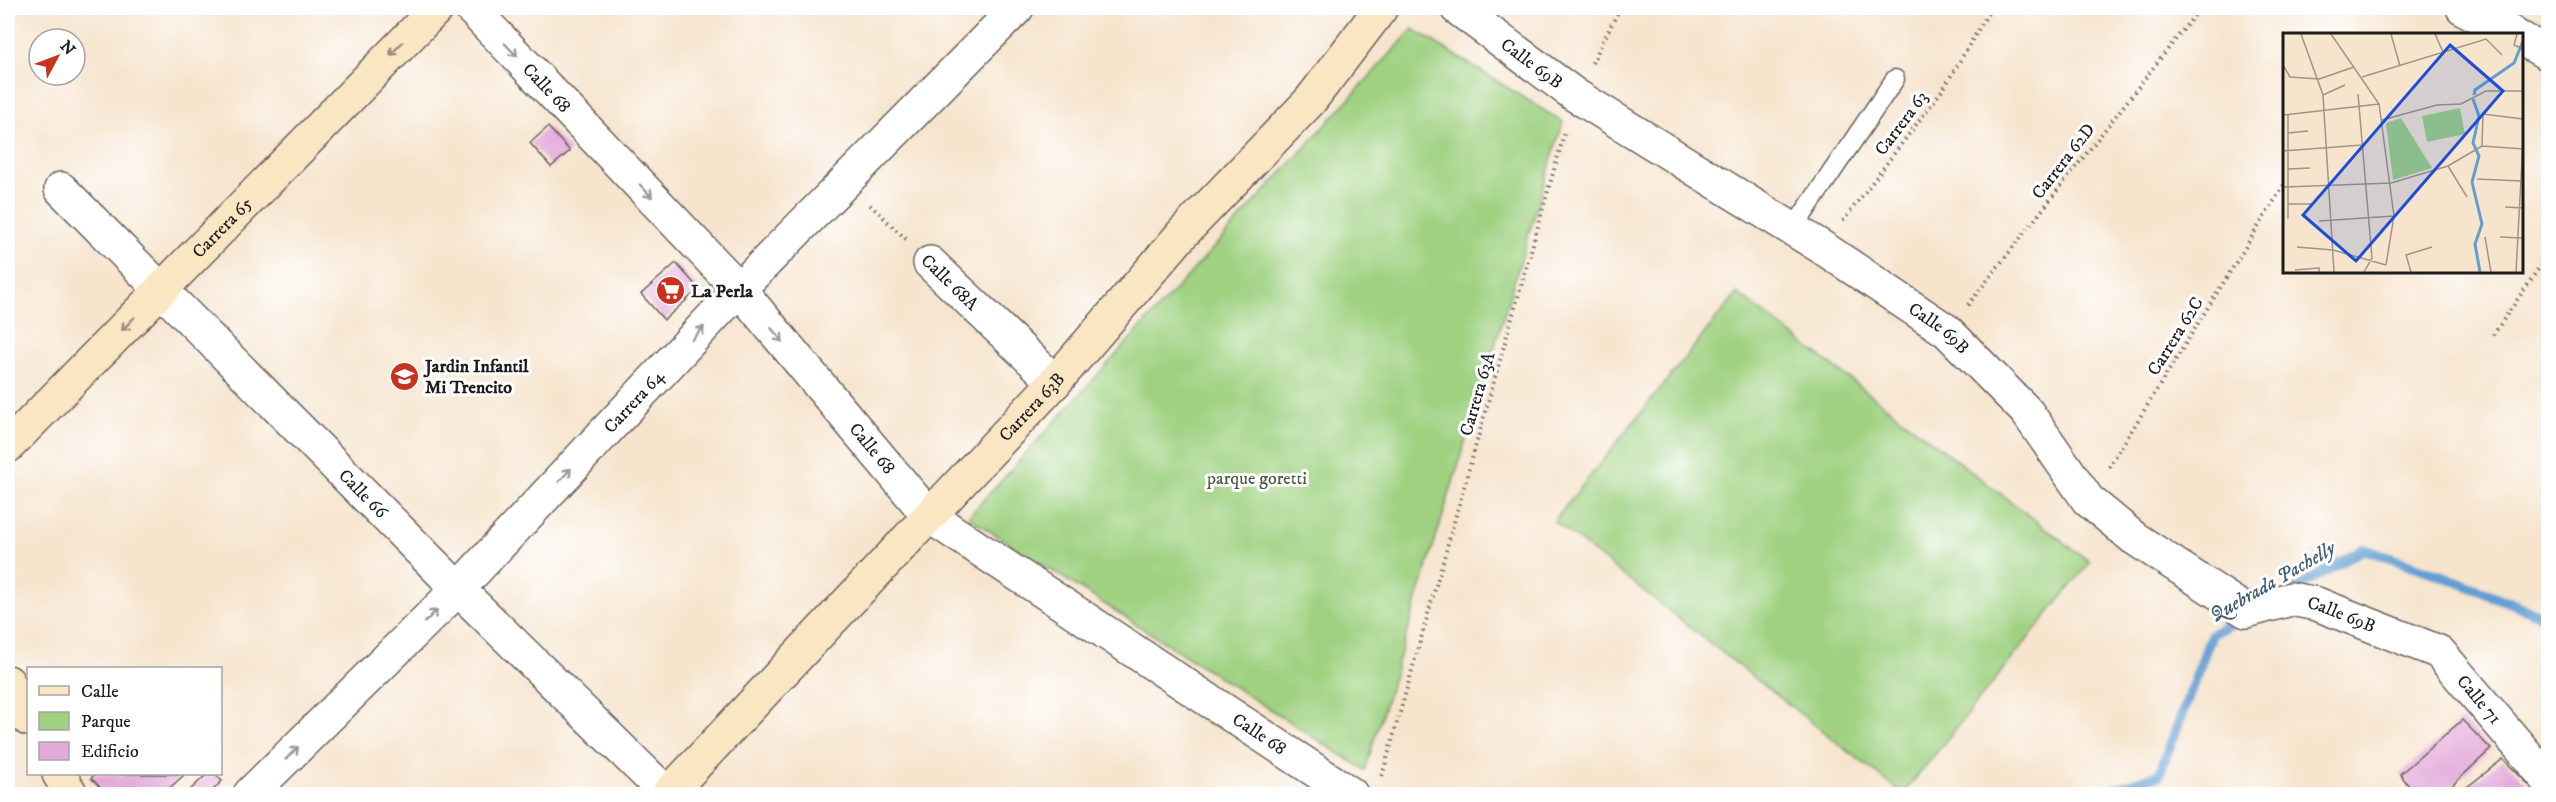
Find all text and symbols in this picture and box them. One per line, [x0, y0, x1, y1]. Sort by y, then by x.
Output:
north arrow [27, 27, 87, 87]
inset map [2283, 33, 2523, 273]
street label: Calle 69B [1496, 34, 1567, 94]
text: N [56, 36, 79, 59]
one-way arrow [389, 42, 403, 57]
one-way arrow [504, 42, 519, 57]
street label: Calle 68 [517, 59, 575, 118]
street label: Carrera 63 [1871, 87, 1933, 160]
street label: Carrera 62D [2027, 119, 2100, 204]
one-way arrow [639, 183, 653, 198]
street label: Carrera 65 [188, 193, 258, 263]
street label: Calle 68A [916, 250, 983, 316]
supermarket icon: La Perla [654, 275, 686, 307]
place label: La Perla [691, 281, 753, 303]
street label: Carrera 62C [2143, 293, 2209, 380]
street label: Calle 69B [1904, 298, 1973, 359]
one-way arrow [120, 316, 135, 331]
one-way arrow [691, 326, 705, 341]
one-way arrow [771, 327, 784, 343]
street label: Carrera 63A [1456, 349, 1501, 439]
place label: Jardin Infantil Mi Trencito [423, 356, 529, 399]
school or university icon: Jardin Infantil Mi Trencito [388, 360, 420, 392]
street label: Carrera 64 [600, 366, 670, 438]
street label: Carrera 63B [995, 369, 1070, 447]
street label: Calle 68 [844, 419, 899, 479]
street label: Calle 66 [333, 465, 392, 524]
one-way arrow [558, 468, 572, 483]
park label: parque goretti [1206, 468, 1307, 490]
water label: Quebrada Pachelly [2206, 536, 2341, 628]
street label: Calle 69B [2306, 592, 2379, 638]
one-way arrow [423, 609, 438, 624]
legend [27, 667, 222, 775]
street label: Calle 71 [2452, 671, 2506, 729]
text: Calle [81, 681, 119, 703]
street label: Calle 68 [1228, 709, 1290, 760]
text: Parque [81, 711, 131, 733]
text: Edificio [81, 741, 139, 763]
one-way arrow [284, 746, 299, 761]

